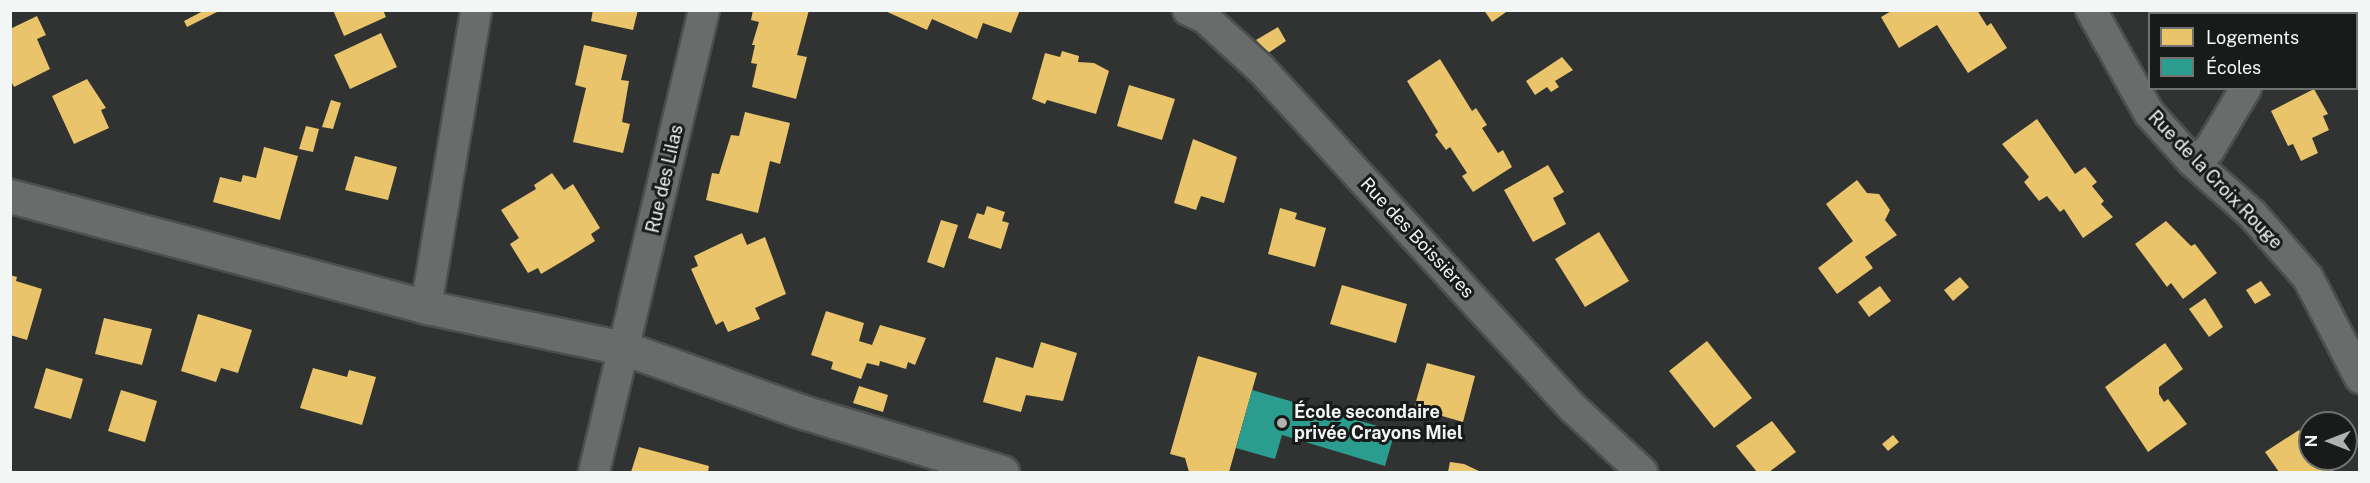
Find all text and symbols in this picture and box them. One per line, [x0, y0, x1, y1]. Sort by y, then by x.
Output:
legend [2148, 12, 2358, 90]
text: Logements [2206, 27, 2299, 48]
text: Écoles [2206, 57, 2261, 78]
street label: Rue de la Croix Rouge [2143, 106, 2287, 254]
street label: Rue des Lilas [642, 123, 688, 235]
street label: Rue des Boissières [1356, 173, 1478, 303]
place label: École secondaire privée Crayons Miel [1294, 402, 1463, 444]
north arrow [2298, 411, 2358, 471]
marker: École secondaire privée Crayons Miel [1275, 416, 1289, 430]
text: N [2302, 435, 2321, 447]

